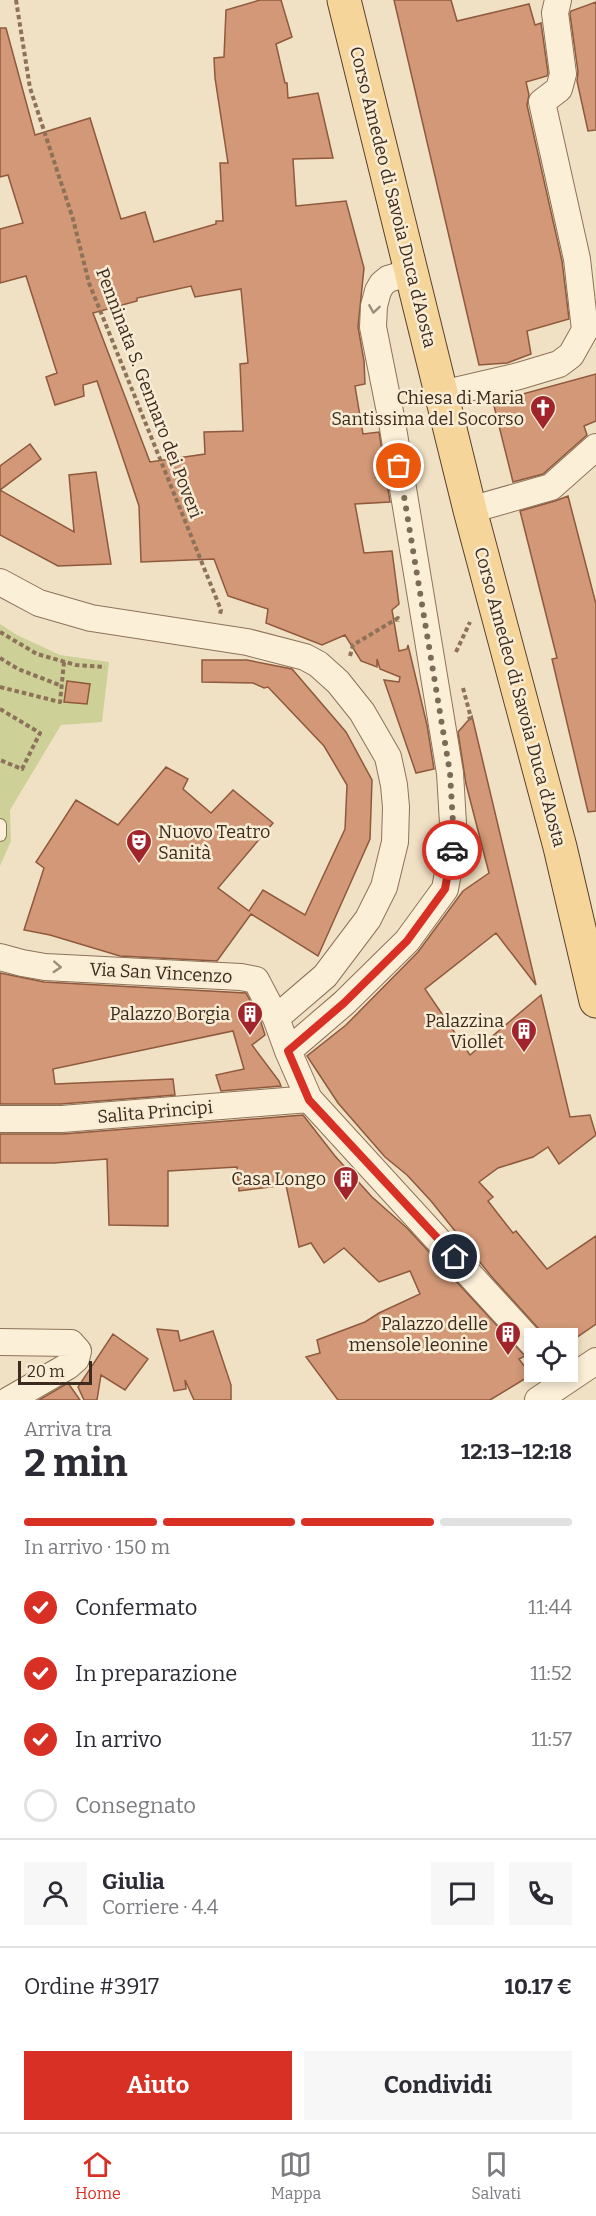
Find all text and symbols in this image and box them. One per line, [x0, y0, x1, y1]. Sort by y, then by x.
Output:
street label: Corso Amedeo di Savoia Duca d'Aosta [345, 44, 441, 350]
street label: Penninata S. Gennaro dei Poveri [91, 265, 207, 521]
one-way arrow [369, 304, 381, 314]
place label: Chiesa di Maria Santissima del Socorso [331, 387, 524, 430]
church icon: Chiesa di Maria Santissima del Socorso [528, 393, 558, 431]
pin [373, 440, 424, 491]
icon: bag [382, 449, 415, 482]
street label: Corso Amedeo di Savoia Duca d'Aosta [469, 545, 571, 850]
courier [422, 820, 482, 880]
place label: Nuovo Teatro Sanità [158, 821, 270, 864]
theatre icon: Nuovo Teatro Sanità [124, 827, 154, 865]
icon: car [436, 834, 469, 867]
street label: Via San Vincenzo [89, 958, 233, 988]
one-way arrow [53, 961, 62, 974]
building icon: Palazzo Borgia [235, 999, 265, 1037]
place label: Palazzo Borgia [110, 1003, 230, 1025]
place label: Palazzina Viollet [425, 1010, 504, 1053]
building icon: Palazzina Viollet [509, 1016, 539, 1054]
street label: Salita Principi [96, 1096, 214, 1128]
building icon: Casa Longo [331, 1164, 361, 1202]
place label: Casa Longo [231, 1168, 326, 1190]
pin [429, 1231, 480, 1282]
icon: home [438, 1240, 471, 1273]
place label: Palazzo delle mensole leonine [349, 1313, 488, 1356]
building icon: Palazzo delle mensole leonine [493, 1319, 523, 1357]
map controls [524, 1328, 578, 1382]
button: locate [524, 1328, 578, 1382]
scale bar [18, 1358, 92, 1386]
text: 20 m [27, 1362, 64, 1381]
text: Arriva tra [24, 1417, 112, 1441]
text: 12:13–12:18 [461, 1438, 572, 1465]
text: 2 min [24, 1440, 128, 1486]
text: In arrivo · 150 m [24, 1535, 170, 1559]
icon: check [24, 1591, 57, 1624]
text: Confermato [75, 1594, 197, 1621]
text: 11:44 [528, 1595, 572, 1619]
icon: check [24, 1657, 57, 1690]
text: In preparazione [75, 1660, 237, 1687]
text: 11:52 [530, 1661, 572, 1685]
icon: check [24, 1723, 57, 1756]
text: In arrivo [75, 1726, 162, 1753]
text: 11:57 [531, 1727, 572, 1751]
text: Consegnato [75, 1792, 196, 1819]
button: person [24, 1862, 87, 1925]
button: chat [431, 1862, 494, 1925]
button: phone [509, 1862, 572, 1925]
text: Giulia [102, 1868, 165, 1895]
text: Corriere · 4.4 [102, 1895, 218, 1919]
text: Ordine #3917 [24, 1973, 159, 2000]
text: 10.17 € [504, 1973, 572, 2000]
button: Aiuto [24, 2051, 292, 2120]
button: Condividi [304, 2051, 572, 2120]
tab: Home [75, 2148, 121, 2203]
tab: Mappa [271, 2148, 321, 2203]
tab: Salvati [471, 2148, 521, 2203]

